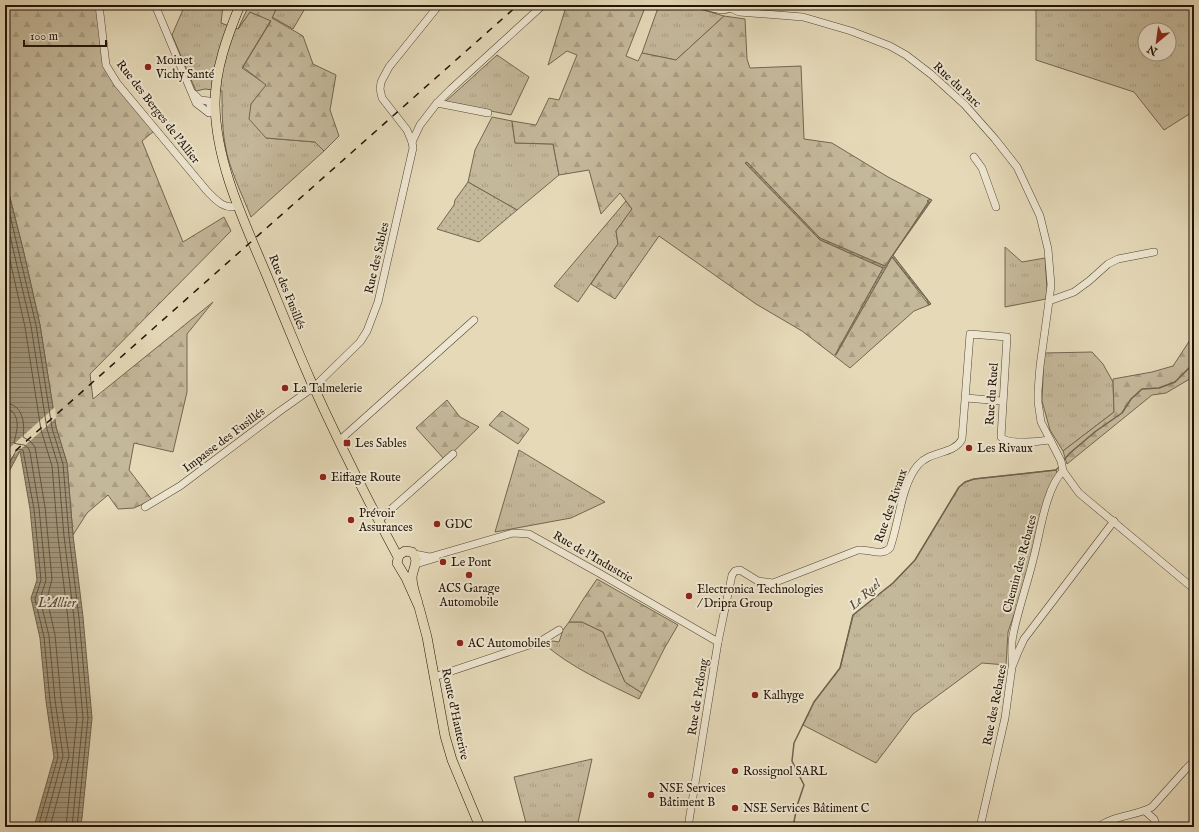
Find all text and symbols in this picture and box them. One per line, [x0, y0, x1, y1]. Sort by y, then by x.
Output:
scale bar [24, 22, 106, 48]
north arrow [1137, 22, 1177, 62]
text: 100 m [30, 29, 58, 44]
text: N [1145, 41, 1161, 59]
place label: Moinet Vichy Santé [155, 53, 215, 82]
street label: Rue des Berges de l'Allier [113, 57, 203, 167]
street label: Rue du Parc [930, 59, 984, 111]
marker: Moinet Vichy Santé [143, 62, 153, 72]
street label: Rue des Sables [362, 221, 392, 295]
street label: Rue des Fusillés [265, 252, 309, 332]
street label: Rue du Ruel [982, 361, 1002, 426]
place label: La Talmelerie [293, 381, 363, 396]
marker: La Talmelerie [280, 383, 290, 393]
street label: Impasse des Fusillés [180, 404, 269, 477]
place label: Les Sables [355, 436, 407, 451]
marker: Les Sables [342, 438, 352, 448]
place label: Les Rivaux [977, 441, 1033, 456]
marker: Les Rivaux [964, 443, 974, 453]
street label: Rue des Rivaux [871, 467, 911, 545]
place label: Eiffage Route [331, 470, 401, 485]
marker: Eiffage Route [318, 472, 328, 482]
place label: Prévoir Assurances [358, 506, 413, 535]
street label: Chemin des Rebates [1000, 513, 1040, 615]
marker: Prévoir Assurances [346, 515, 356, 525]
place label: GDC [445, 517, 473, 532]
marker: GDC [432, 519, 442, 529]
street label: Rue de l'Industrie [550, 528, 636, 586]
place label: Le Pont [451, 555, 491, 570]
marker: Le Pont [438, 557, 448, 567]
marker: ACS Garage Automobile [464, 570, 474, 580]
water label: Le Ruel [845, 576, 885, 615]
place label: ACS Garage Automobile [437, 581, 500, 610]
place label: Electronica Technologies / Dripra Group [697, 582, 823, 612]
marker: Electronica Technologies / Dripra Group [684, 591, 694, 601]
water label: L'Allier [37, 595, 77, 612]
place label: AC Automobiles [467, 636, 550, 651]
marker: AC Automobiles [455, 638, 465, 648]
street label: Rue de Prélong [685, 657, 712, 736]
street label: Rue des Rebates [980, 663, 1010, 747]
street label: Route d'Hauterive [438, 667, 472, 762]
place label: Kalhyge [763, 688, 805, 703]
marker: Kalhyge [750, 690, 760, 700]
place label: Rossignol SARL [743, 764, 828, 779]
marker: Rossignol SARL [730, 766, 740, 776]
place label: NSE Services Bâtiment B [659, 781, 726, 810]
marker: NSE Services Bâtiment B [646, 790, 656, 800]
place label: NSE Services Bâtiment C [743, 801, 870, 816]
marker: NSE Services Bâtiment C [730, 803, 740, 813]

